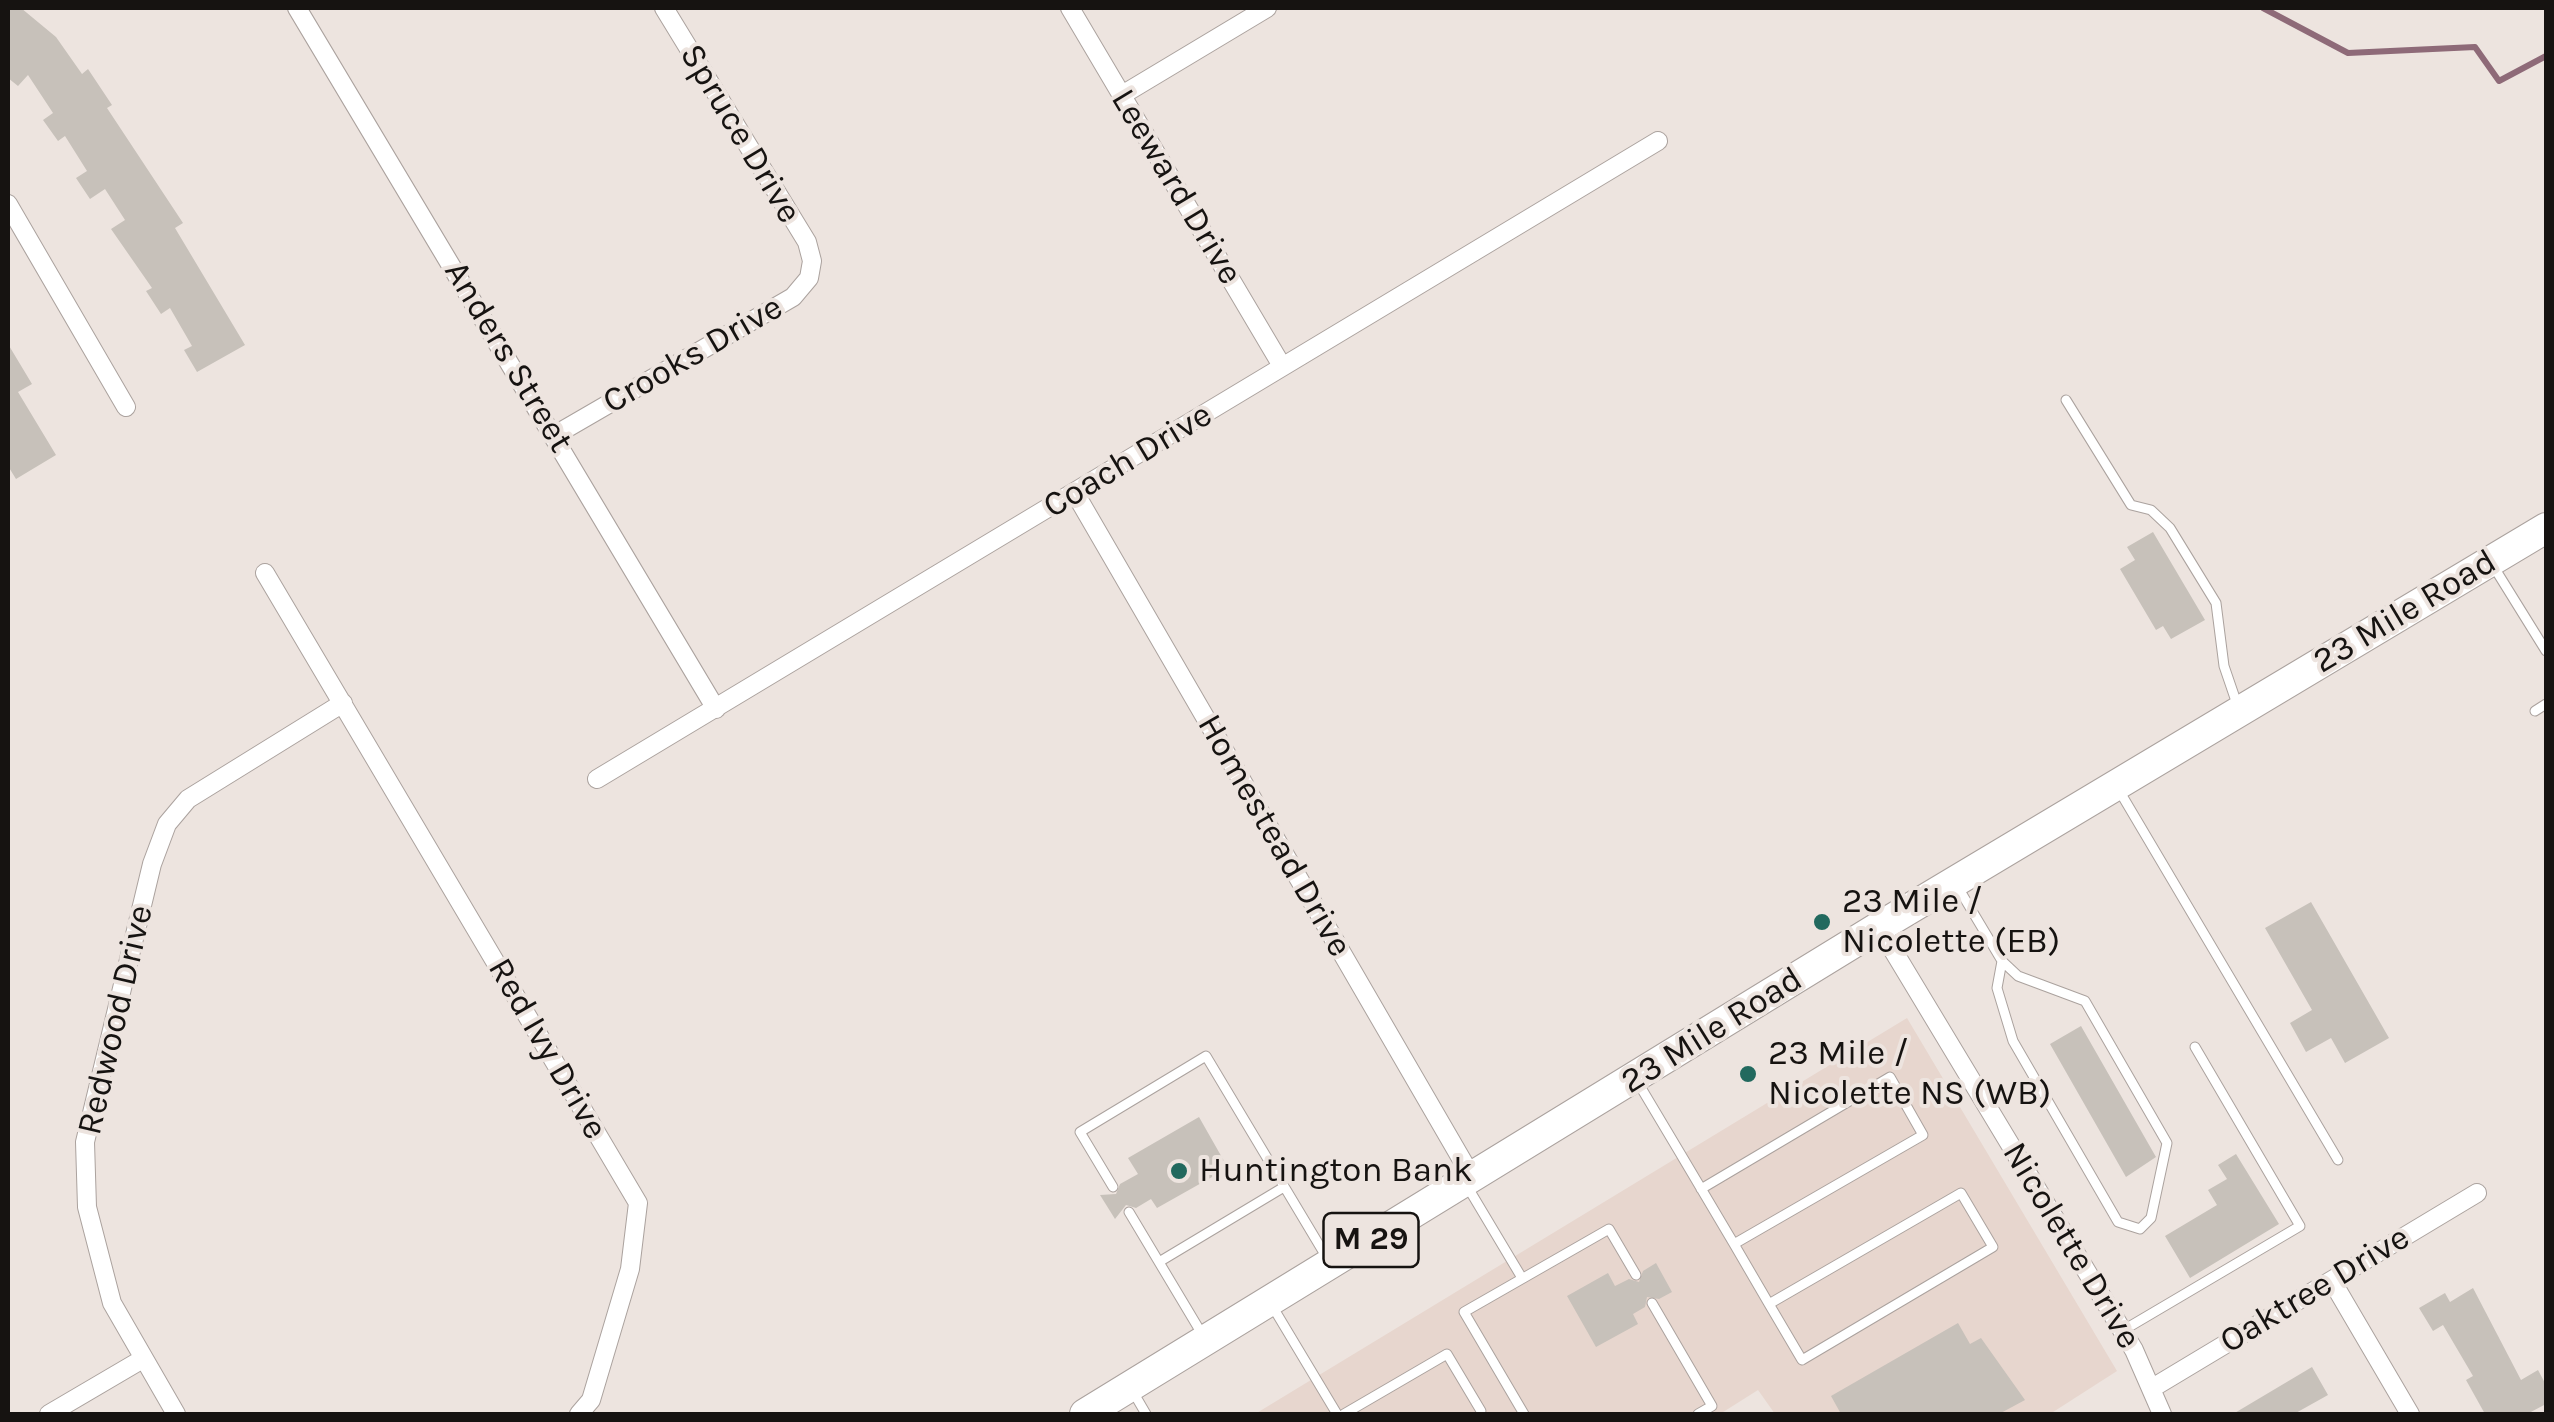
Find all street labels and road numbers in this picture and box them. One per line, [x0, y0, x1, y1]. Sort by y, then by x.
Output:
street label: Spruce Drive [670, 37, 810, 231]
street label: Leeward Drive [1101, 82, 1251, 292]
street label: Anders Street [435, 254, 581, 460]
street label: Crooks Drive [596, 287, 790, 423]
street label: Coach Drive [1036, 394, 1220, 528]
street label: 23 Mile Road [2306, 541, 2504, 683]
street label: Homestead Drive [1188, 707, 1360, 965]
street label: Redwood Drive [69, 901, 163, 1139]
street label: Red Ivy Drive [478, 951, 616, 1147]
street label: 23 Mile Road [1614, 959, 1810, 1103]
street label: Nicolette Drive [1993, 1135, 2149, 1357]
road number: M 29 [1324, 1213, 1418, 1267]
street label: Oaktree Drive [2213, 1217, 2417, 1363]

